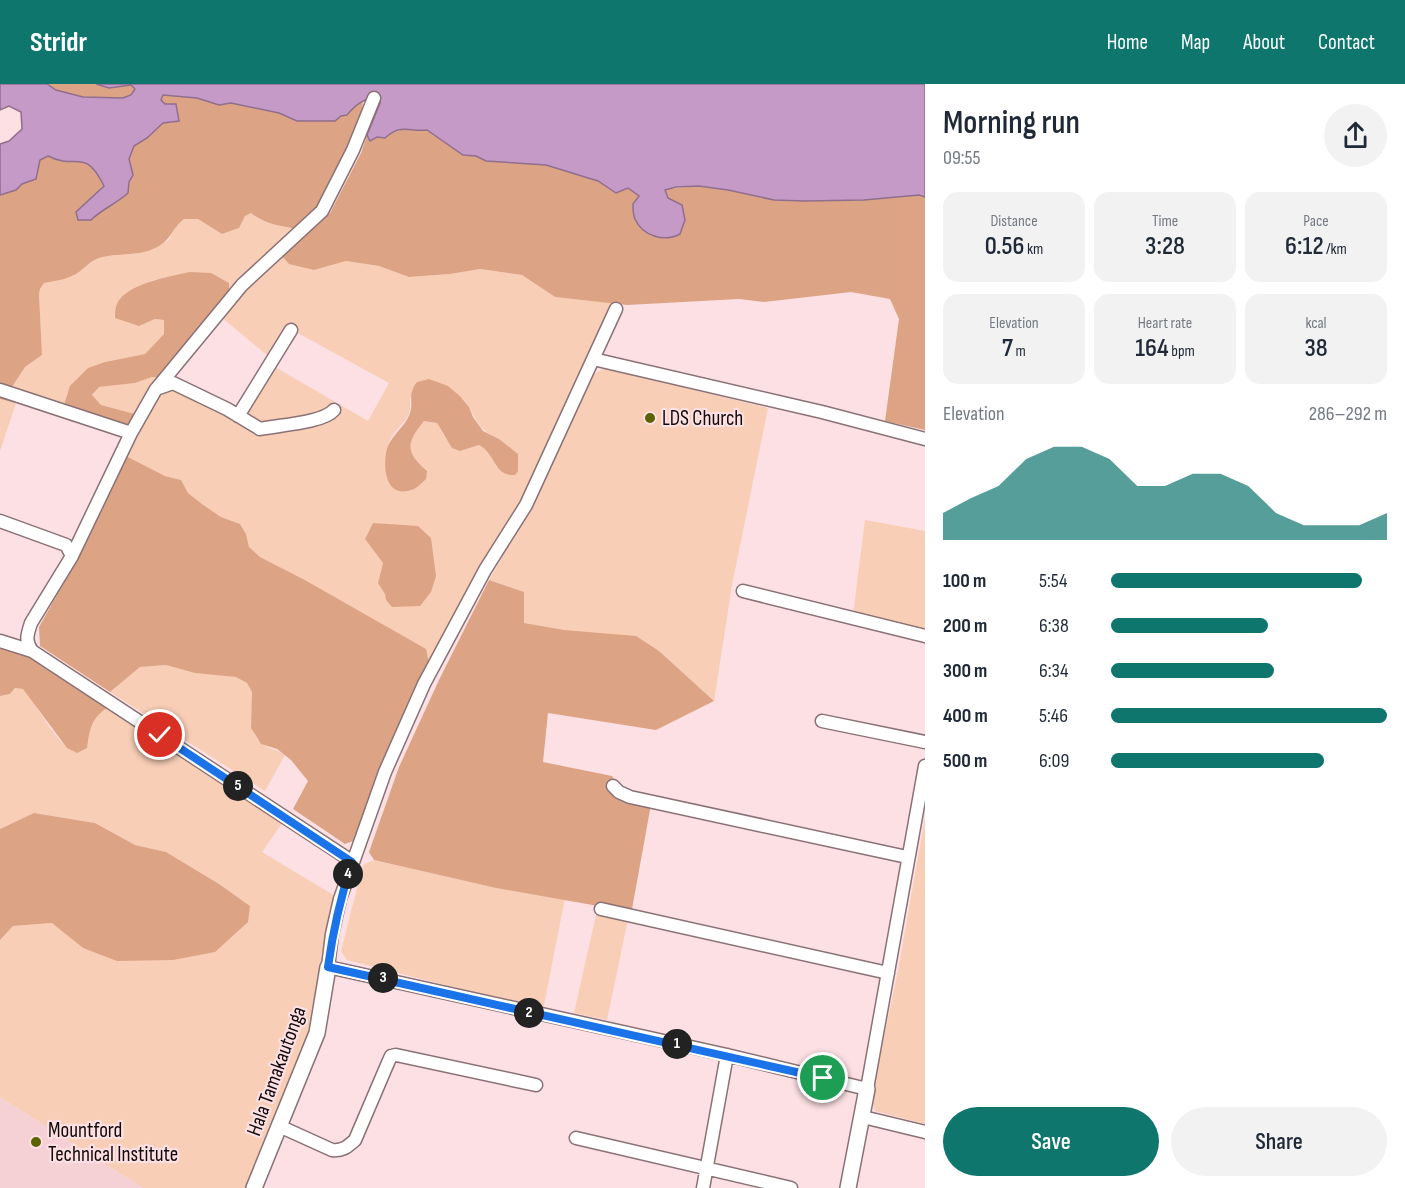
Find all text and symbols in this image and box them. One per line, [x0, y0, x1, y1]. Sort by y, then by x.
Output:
text: Stridr [30, 26, 87, 59]
text: Home [1107, 30, 1148, 55]
text: Map [1181, 30, 1210, 55]
text: About [1243, 30, 1285, 55]
text: Contact [1318, 30, 1375, 55]
text: Morning run [943, 103, 1080, 143]
button: share [1324, 104, 1387, 167]
text: 09:55 [943, 146, 981, 170]
text: Distance [990, 212, 1038, 231]
text: Time [1152, 212, 1178, 231]
text: Pace [1303, 212, 1329, 231]
text: 0.56 [985, 231, 1024, 262]
text: 3:28 [1145, 231, 1185, 262]
text: 6:12 [1285, 231, 1324, 262]
text: km [1024, 240, 1043, 259]
text: /km [1324, 240, 1347, 259]
text: Elevation [989, 314, 1039, 333]
text: Heart rate [1138, 314, 1192, 333]
text: kcal [1305, 314, 1327, 333]
text: 7 [1002, 333, 1013, 364]
text: 164 [1135, 333, 1169, 364]
text: 38 [1304, 333, 1328, 364]
text: m [1013, 342, 1026, 361]
text: bpm [1169, 342, 1195, 361]
text: Elevation [943, 402, 1005, 426]
text: 286–292 m [1309, 402, 1387, 426]
place label: LDS Church [662, 406, 743, 431]
marker: LDS Church [643, 411, 657, 425]
text: 100 m [943, 569, 986, 593]
text: 5:54 [1039, 569, 1067, 593]
text: 200 m [943, 614, 987, 638]
text: 6:38 [1039, 614, 1069, 638]
text: 300 m [943, 659, 987, 683]
text: 6:34 [1039, 659, 1068, 683]
text: 400 m [943, 704, 988, 728]
text: 5:46 [1039, 704, 1068, 728]
pin [134, 709, 185, 760]
icon: check [143, 718, 176, 751]
text: 500 m [943, 749, 987, 773]
text: 6:09 [1039, 749, 1069, 773]
pin: 5 [223, 771, 253, 801]
text: 5 [234, 776, 242, 795]
pin: 4 [333, 859, 363, 889]
text: 4 [344, 864, 352, 883]
pin: 3 [368, 963, 398, 993]
text: 3 [379, 968, 387, 987]
pin: 2 [514, 998, 544, 1028]
street label: Hala Tamakautonga [241, 1003, 311, 1139]
text: 2 [525, 1003, 533, 1022]
pin: 1 [662, 1029, 692, 1059]
text: 1 [674, 1034, 680, 1053]
pin [797, 1052, 848, 1103]
icon: arrive [806, 1061, 839, 1094]
button: Save [943, 1107, 1159, 1176]
button: Share [1171, 1107, 1387, 1176]
place label: Mountford Technical Institute [48, 1118, 178, 1167]
marker: Mountford Technical Institute [29, 1135, 43, 1149]

